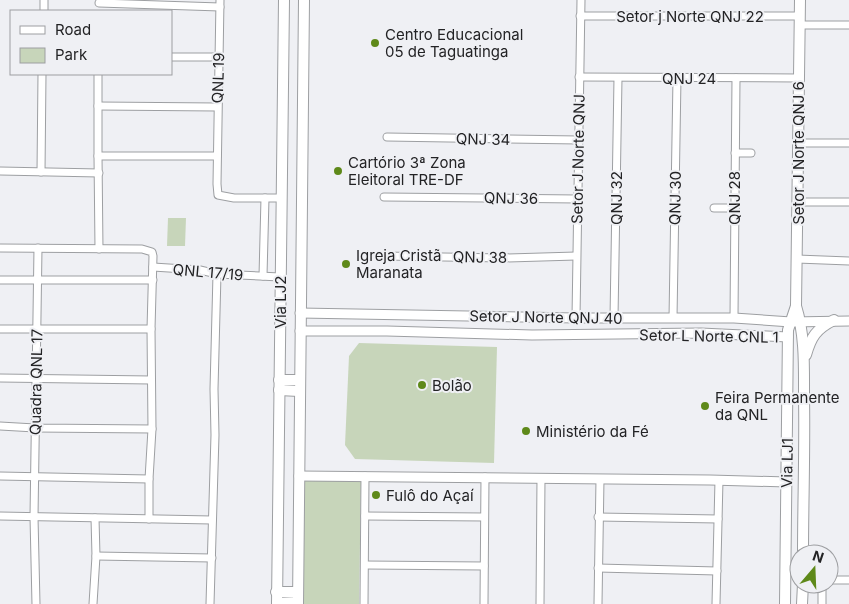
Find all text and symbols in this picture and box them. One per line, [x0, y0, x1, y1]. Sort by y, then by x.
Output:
street label: Setor j Norte QNJ 22 [616, 7, 764, 26]
legend [10, 10, 172, 75]
text: Road [55, 20, 91, 39]
place label: Centro Educacional 05 de Taguatinga [385, 25, 523, 61]
marker: Centro Educacional 05 de Taguatinga [369, 37, 381, 49]
text: Park [55, 45, 88, 64]
street label: QNL 19 [208, 52, 228, 104]
street label: QNJ 24 [662, 69, 716, 88]
street label: Setor J Norte QNJ 6 [789, 81, 808, 225]
street label: Setor J Norte QNJ [567, 94, 589, 224]
street label: QNJ 34 [456, 129, 510, 149]
place label: Cartório 3ª Zona Eleitoral TRE-DF [348, 153, 466, 189]
marker: Cartório 3ª Zona Eleitoral TRE-DF [332, 165, 344, 177]
street label: QNJ 32 [607, 171, 626, 225]
street label: QNJ 30 [665, 171, 685, 225]
street label: QNJ 28 [725, 171, 744, 225]
street label: QNJ 36 [484, 188, 538, 208]
place label: Igreja Cristã Maranata [356, 246, 441, 282]
street label: QNJ 38 [453, 247, 507, 267]
marker: Igreja Cristã Maranata [340, 258, 352, 270]
street label: QNL 17/19 [172, 259, 244, 285]
street label: Via LJ2 [271, 276, 290, 328]
street label: Setor J Norte QNJ 40 [469, 306, 623, 328]
street label: Setor L Norte CNL 1 [639, 325, 779, 347]
street label: Quadra QNL 17 [26, 329, 46, 435]
place label: Bolão [432, 376, 472, 395]
marker: Bolão [416, 379, 428, 391]
place label: Feira Permanente da QNL [715, 388, 840, 424]
marker: Feira Permanente da QNL [699, 400, 711, 412]
place label: Ministério da Fé [536, 422, 649, 441]
marker: Ministério da Fé [520, 425, 532, 437]
street label: Via LJ1 [777, 438, 797, 488]
place label: Fulô do Açaí [386, 486, 474, 505]
marker: Fulô do Açaí [370, 489, 382, 501]
north arrow [789, 544, 839, 594]
text: N [811, 546, 826, 566]

